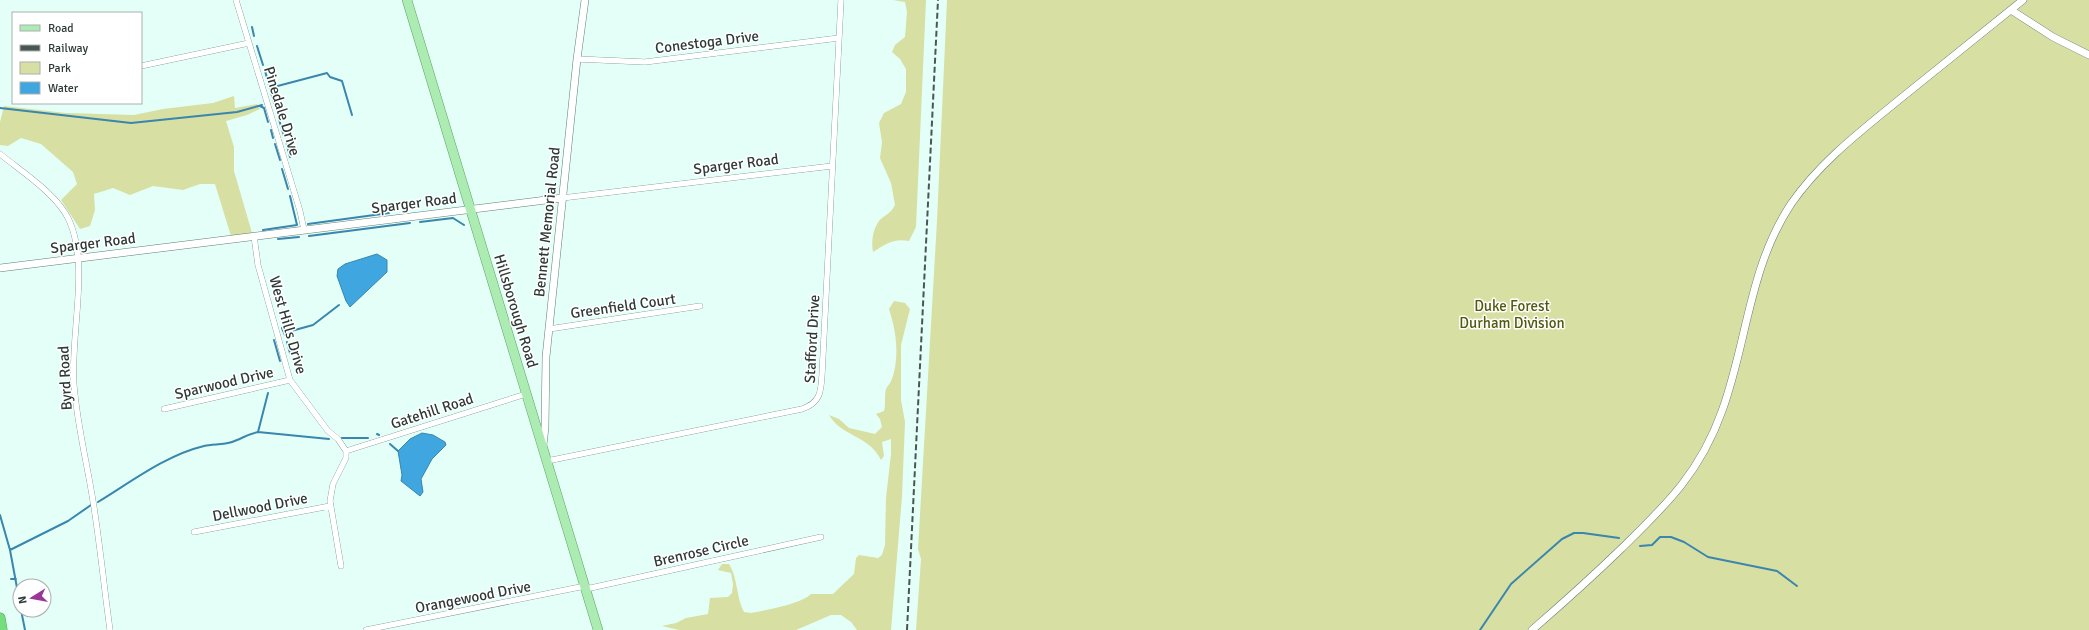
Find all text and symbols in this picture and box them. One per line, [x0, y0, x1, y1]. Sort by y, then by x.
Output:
legend [12, 12, 142, 104]
text: Road [48, 21, 74, 36]
street label: Conestoga Drive [654, 27, 760, 57]
text: Railway [48, 41, 88, 56]
text: Park [48, 61, 71, 76]
street label: Pinedale Drive [260, 64, 304, 158]
text: Water [48, 81, 79, 96]
street label: Bennett Memorial Road [530, 146, 564, 298]
street label: Sparger Road [692, 150, 780, 178]
street label: Sparger Road [370, 189, 458, 217]
street label: Sparger Road [49, 229, 137, 257]
street label: Hillsborough Road [490, 252, 542, 370]
street label: West Hills Drive [265, 274, 311, 376]
street label: Greenfield Court [569, 290, 677, 322]
street label: Stafford Drive [801, 294, 823, 384]
park label: Duke Forest Durham Division [1459, 297, 1565, 332]
street label: Byrd Road [54, 345, 76, 411]
street label: Sparwood Drive [173, 363, 275, 403]
street label: Gatehill Road [388, 389, 476, 433]
street label: Dellwood Drive [211, 489, 309, 525]
street label: Brenrose Circle [652, 531, 750, 571]
street label: Orangewood Drive [414, 577, 532, 617]
north arrow [12, 578, 52, 618]
text: N [16, 595, 30, 605]

